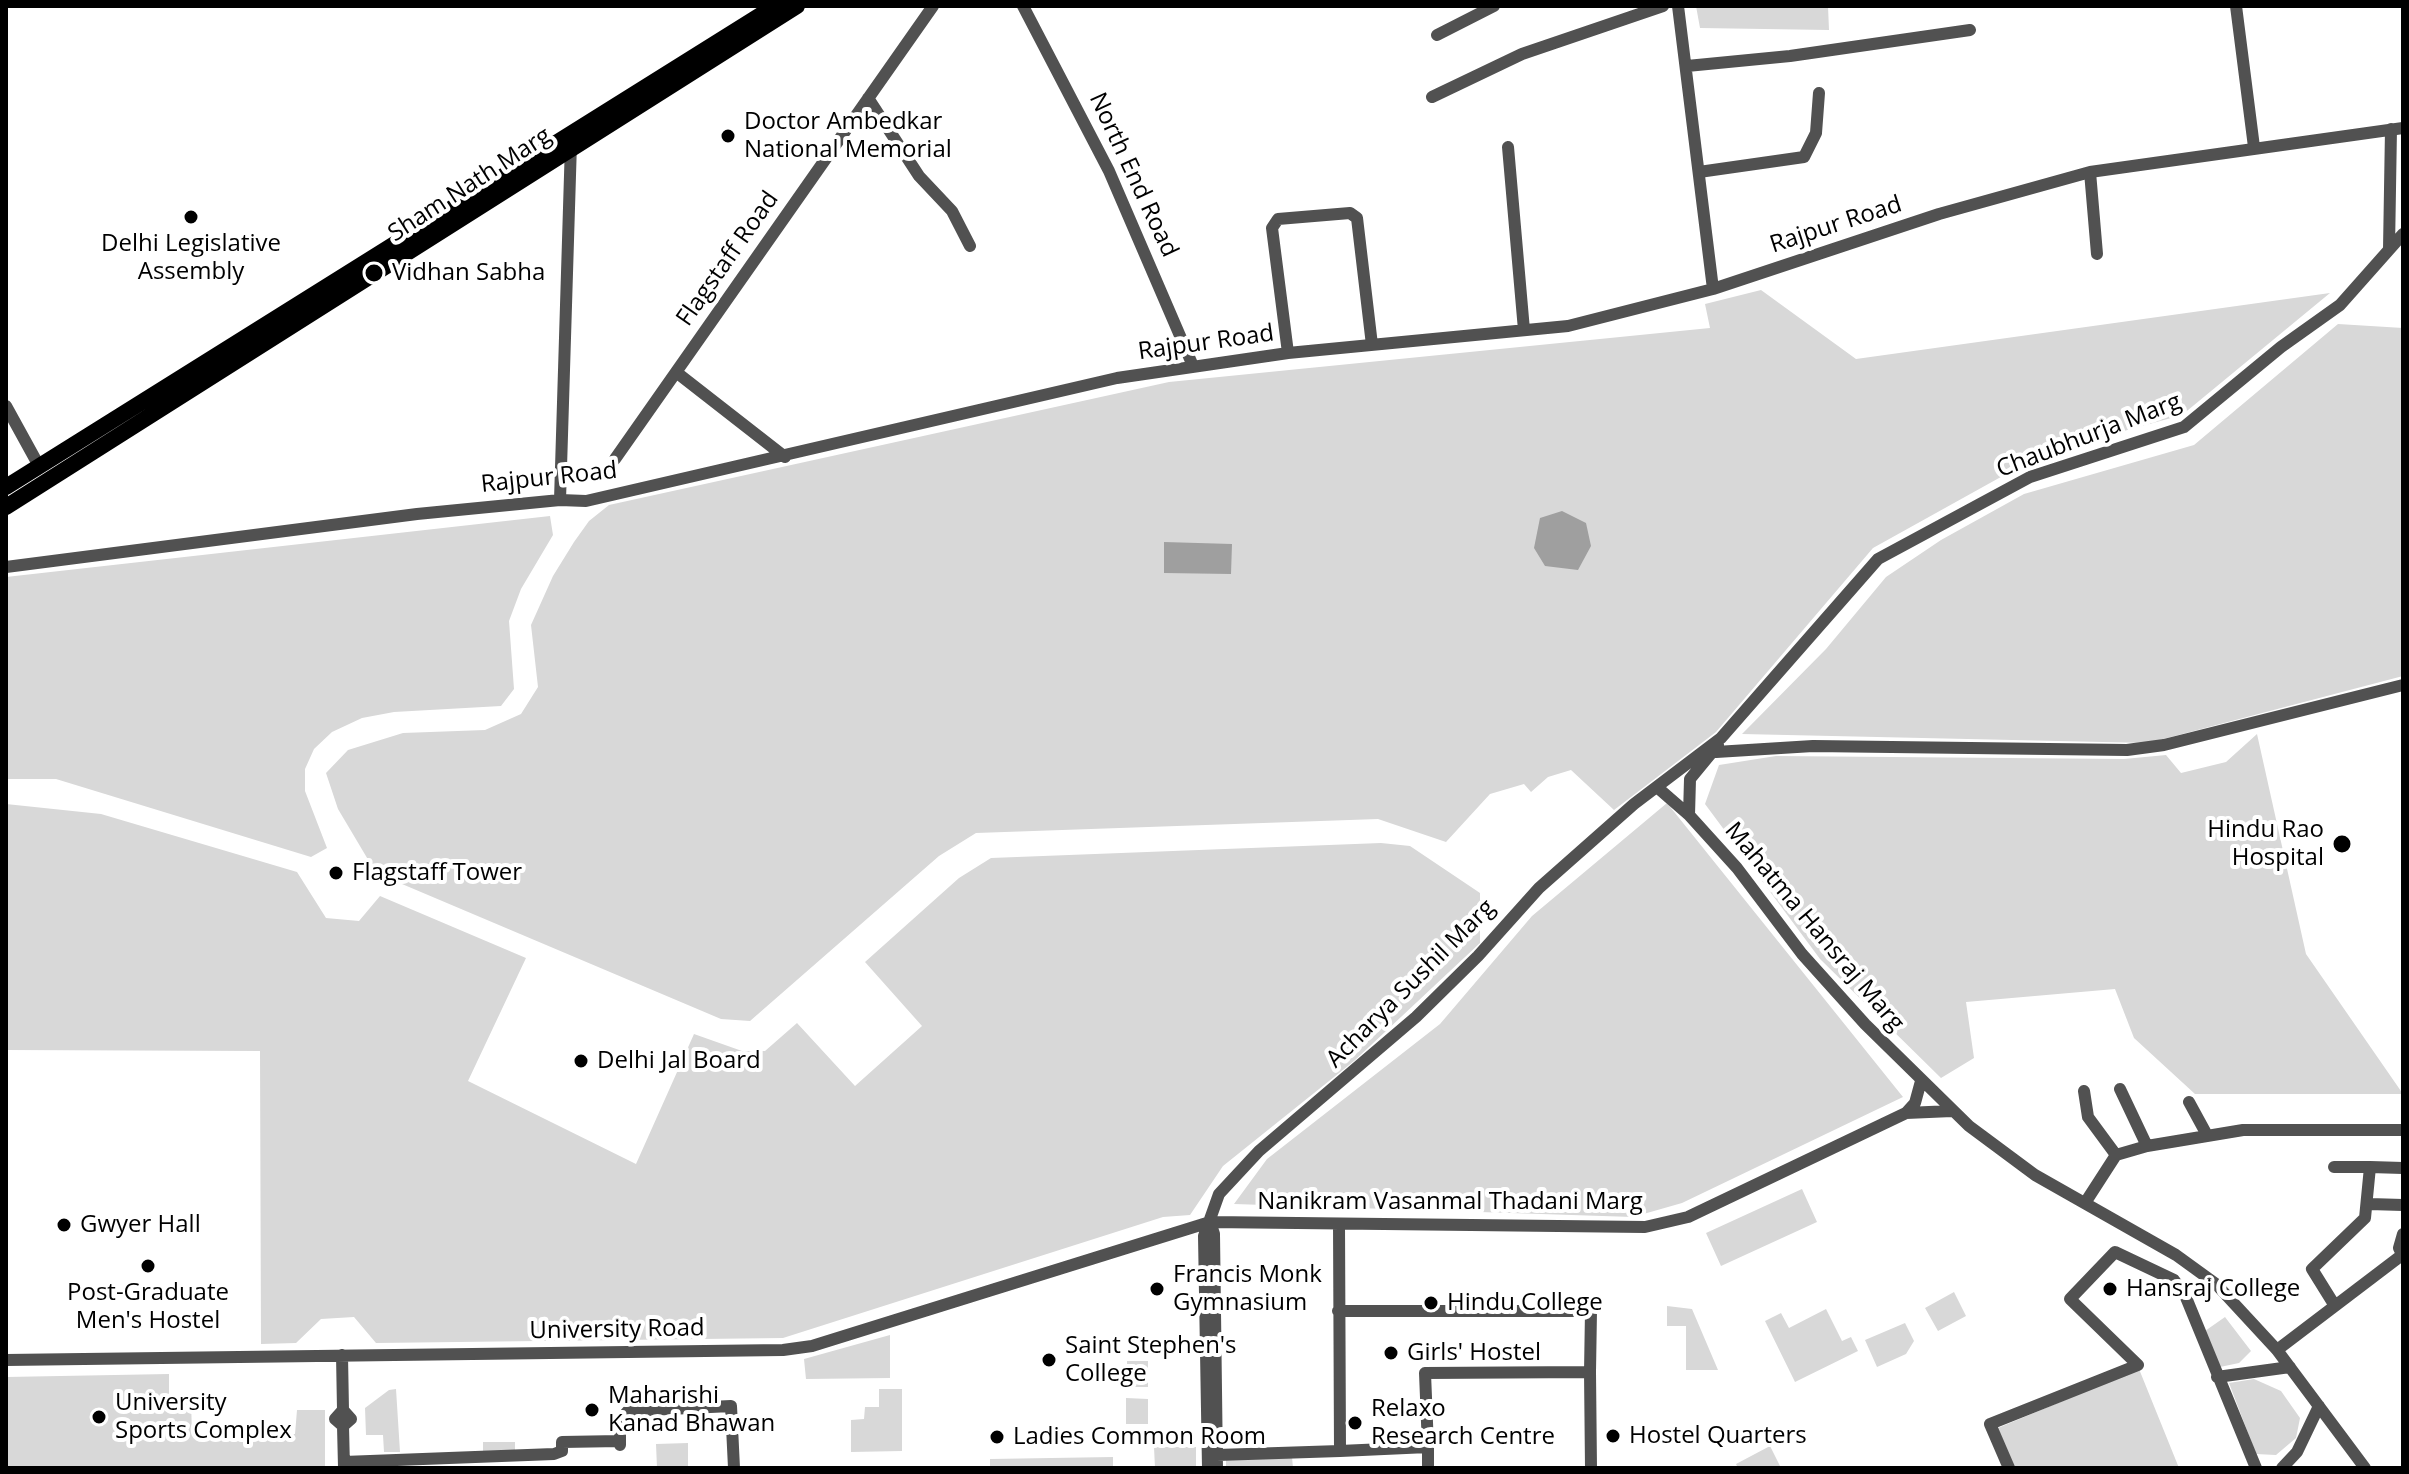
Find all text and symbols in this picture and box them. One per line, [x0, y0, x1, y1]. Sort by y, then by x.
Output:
street label: North End Road [1082, 88, 1184, 262]
place label: Doctor Ambedkar National Memorial [744, 108, 952, 164]
street label: Sham Nath Marg [383, 122, 557, 248]
marker: Doctor Ambedkar National Memorial [719, 127, 737, 145]
street label: Flagstaff Road [671, 186, 785, 332]
street label: Rajpur Road [1766, 190, 1906, 260]
marker: Delhi Legislative Assembly [182, 208, 200, 226]
place label: Delhi Legislative Assembly [101, 230, 281, 286]
place label: Vidhan Sabha [392, 259, 545, 287]
marker: Vidhan Sabha [363, 262, 385, 284]
street label: Rajpur Road [1136, 319, 1276, 367]
street label: Chaubhurja Marg [1993, 388, 2185, 484]
street label: Rajpur Road [479, 457, 619, 499]
place label: Hindu Rao Hospital [2207, 816, 2324, 872]
street label: Mahatma Hansraj Marg [1718, 817, 1910, 1037]
marker: Hindu Rao Hospital [2331, 833, 2353, 855]
place label: Flagstaff Tower [352, 859, 522, 887]
marker: Flagstaff Tower [327, 864, 345, 882]
street label: Acharya Sushil Marg [1321, 894, 1501, 1074]
place label: Delhi Jal Board [597, 1047, 761, 1075]
marker: Delhi Jal Board [572, 1052, 590, 1070]
street label: Nanikram Vasanmal Thadani Marg [1257, 1188, 1643, 1216]
place label: Gwyer Hall [80, 1211, 201, 1239]
marker: Gwyer Hall [55, 1216, 73, 1234]
marker: Post-Graduate Men's Hostel [139, 1257, 157, 1275]
place label: Francis Monk Gymnasium [1173, 1261, 1322, 1317]
place label: Hansraj College [2126, 1275, 2300, 1303]
place label: Post-Graduate Men's Hostel [67, 1279, 229, 1335]
marker: Francis Monk Gymnasium [1148, 1280, 1166, 1298]
marker: Hansraj College [2101, 1280, 2119, 1298]
place label: Hindu College [1447, 1289, 1603, 1317]
marker: Hindu College [1422, 1294, 1440, 1312]
street label: University Road [529, 1314, 705, 1346]
place label: Saint Stephen's College [1065, 1332, 1237, 1388]
place label: Girls' Hostel [1407, 1339, 1541, 1367]
marker: Girls' Hostel [1382, 1344, 1400, 1362]
marker: Saint Stephen's College [1040, 1351, 1058, 1369]
place label: Maharishi Kanad Bhawan [608, 1382, 775, 1438]
place label: University Sports Complex [115, 1389, 292, 1445]
place label: Relaxo Research Centre [1371, 1395, 1555, 1451]
marker: Maharishi Kanad Bhawan [583, 1401, 601, 1419]
marker: University Sports Complex [90, 1408, 108, 1426]
marker: Relaxo Research Centre [1346, 1414, 1364, 1432]
place label: Hostel Quarters [1629, 1422, 1807, 1450]
place label: Ladies Common Room [1013, 1423, 1266, 1451]
marker: Hostel Quarters [1604, 1427, 1622, 1445]
marker: Ladies Common Room [988, 1428, 1006, 1446]

